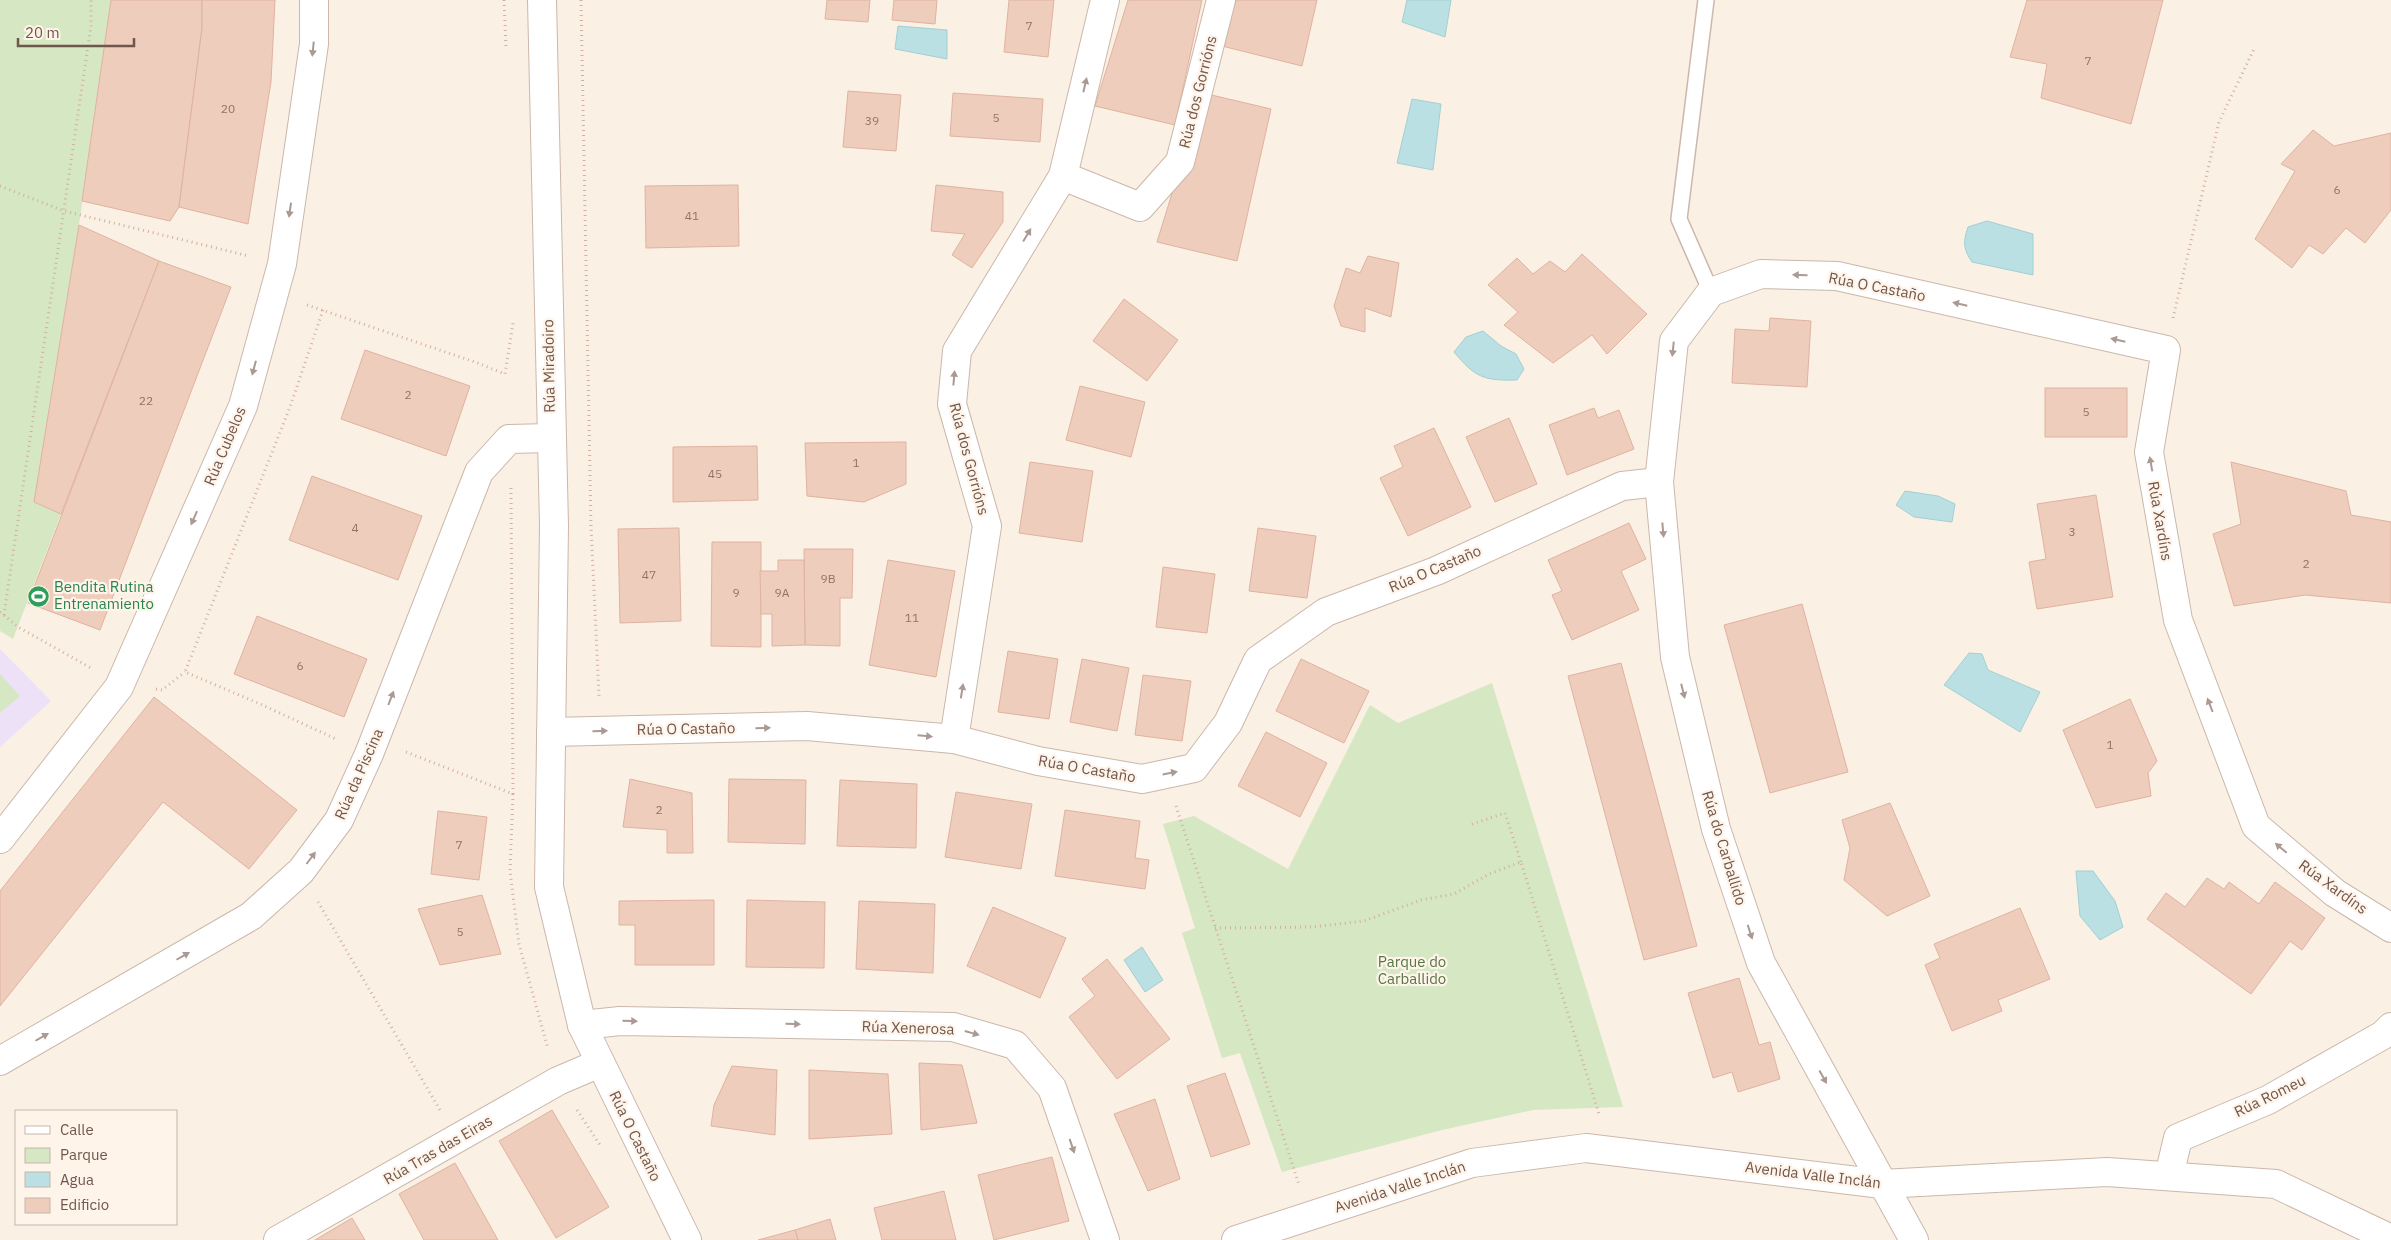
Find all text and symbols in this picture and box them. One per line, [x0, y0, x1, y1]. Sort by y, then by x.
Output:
scale bar [18, 15, 134, 47]
house number: 7 [1025, 18, 1033, 33]
text: 20 m [25, 23, 60, 42]
street label: Rúa dos Gorrións [1174, 34, 1221, 150]
one-way arrow [309, 41, 317, 57]
house number: 7 [2084, 53, 2092, 68]
one-way arrow [1081, 78, 1089, 93]
house number: 20 [221, 101, 235, 116]
house number: 5 [992, 110, 1000, 125]
house number: 39 [865, 113, 879, 128]
house number: 6 [2333, 182, 2341, 197]
one-way arrow [286, 202, 294, 218]
house number: 41 [685, 208, 699, 223]
one-way arrow [1023, 229, 1032, 242]
street label: Rúa O Castaño [1827, 268, 1927, 305]
one-way arrow [1792, 271, 1808, 279]
one-way arrow [1952, 300, 1967, 308]
street label: Rúa Miradoiro [538, 319, 559, 413]
one-way arrow [2110, 335, 2126, 343]
one-way arrow [1669, 342, 1677, 358]
one-way arrow [250, 360, 258, 375]
one-way arrow [950, 369, 958, 385]
house number: 2 [404, 387, 412, 402]
house number: 22 [139, 393, 153, 408]
street label: Rúa dos Gorrións [945, 401, 994, 517]
street label: Rúa Cubelos [199, 403, 250, 488]
house number: 5 [2082, 404, 2090, 419]
house number: 1 [852, 455, 860, 470]
one-way arrow [2146, 455, 2154, 471]
house number: 45 [708, 466, 722, 481]
street label: Rúa Xardíns [2144, 480, 2177, 562]
one-way arrow [189, 511, 197, 525]
house number: 4 [351, 520, 359, 535]
one-way arrow [1659, 523, 1667, 539]
house number: 3 [2068, 524, 2076, 539]
street label: Rúa O Castaño [1386, 541, 1484, 597]
house number: 2 [2302, 556, 2310, 571]
house number: 47 [642, 567, 656, 582]
house number: 9B [820, 571, 836, 586]
place label: Bendita Rutina Entrenamiento [54, 577, 154, 613]
sports icon: Bendita Rutina Entrenamiento [26, 584, 50, 608]
house number: 9 [732, 585, 740, 600]
house number: 9A [775, 585, 790, 600]
house number: 11 [905, 610, 919, 625]
house number: 6 [296, 658, 304, 673]
one-way arrow [958, 682, 966, 698]
one-way arrow [1679, 684, 1687, 699]
one-way arrow [387, 690, 395, 705]
one-way arrow [2206, 697, 2214, 712]
street label: Rúa O Castaño [637, 718, 735, 739]
one-way arrow [755, 723, 771, 731]
street label: Rúa da Piscina [330, 725, 387, 822]
one-way arrow [592, 727, 608, 735]
one-way arrow [917, 733, 933, 741]
house number: 1 [2106, 737, 2114, 752]
street label: Rúa O Castaño [1037, 751, 1137, 786]
one-way arrow [1162, 769, 1177, 777]
street label: Rúa do Carballido [1698, 788, 1751, 907]
house number: 2 [655, 802, 663, 817]
house number: 7 [455, 837, 463, 852]
one-way arrow [2275, 842, 2288, 853]
one-way arrow [306, 851, 316, 865]
street label: Rúa Xardíns [2295, 855, 2371, 918]
house number: 5 [456, 924, 464, 939]
one-way arrow [1747, 924, 1754, 939]
one-way arrow [176, 951, 190, 960]
park label: Parque do Carballido [1378, 952, 1446, 988]
street label: Rúa Xenerosa [861, 1016, 955, 1039]
one-way arrow [623, 1017, 639, 1025]
one-way arrow [785, 1020, 801, 1028]
one-way arrow [965, 1029, 980, 1037]
one-way arrow [35, 1033, 50, 1041]
one-way arrow [1819, 1069, 1827, 1084]
street label: Rúa Romeu [2231, 1070, 2309, 1121]
street label: Rúa O Castaño [605, 1087, 666, 1184]
legend [15, 1110, 178, 1225]
street label: Rúa Tras das Eiras [380, 1111, 496, 1188]
text: Calle [60, 1120, 94, 1139]
one-way arrow [1069, 1138, 1076, 1153]
text: Parque [60, 1145, 108, 1164]
street label: Avenida Valle Inclán [1332, 1156, 1468, 1217]
street label: Avenida Valle Inclán [1744, 1157, 1882, 1192]
text: Agua [60, 1170, 94, 1189]
text: Edificio [60, 1195, 109, 1214]

